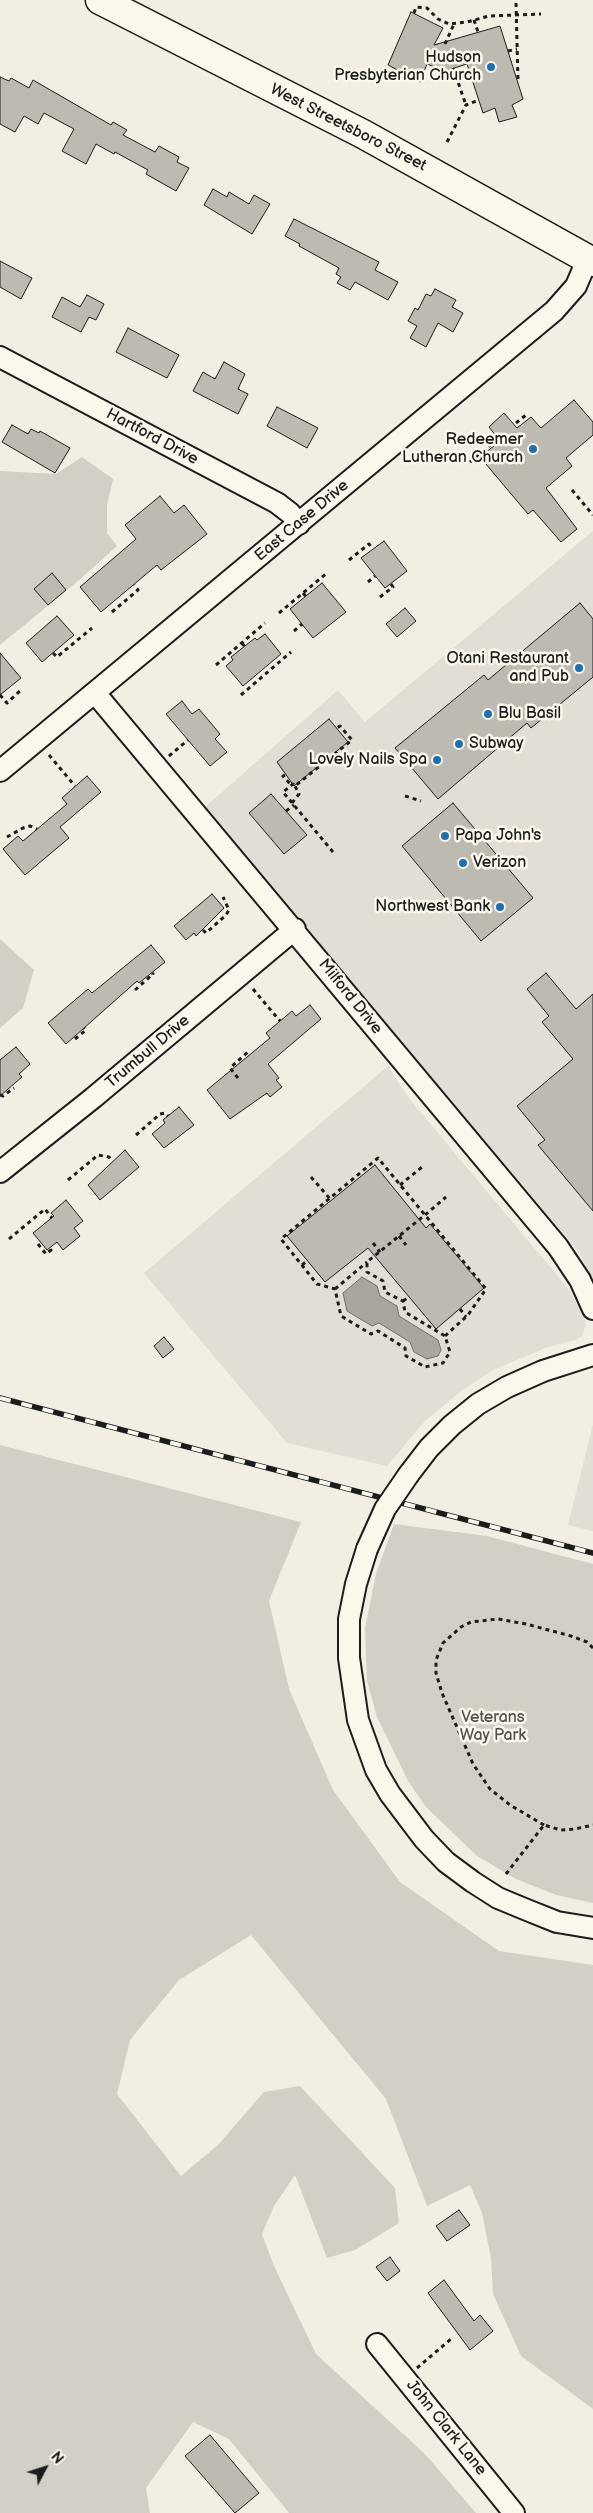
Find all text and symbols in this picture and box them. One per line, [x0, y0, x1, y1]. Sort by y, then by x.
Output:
place label: Hudson Presbyterian Church [334, 48, 481, 86]
marker: Hudson Presbyterian Church [485, 61, 497, 73]
street label: West Streetsboro Street [267, 80, 429, 176]
street label: Hartford Drive [103, 405, 201, 469]
place label: Redeemer Lutheran Church [402, 430, 523, 468]
marker: Redeemer Lutheran Church [527, 443, 539, 455]
street label: East Case Drive [251, 476, 353, 566]
place label: Otani Restaurant and Pub [447, 649, 569, 687]
marker: Otani Restaurant and Pub [573, 662, 585, 674]
place label: Blu Basil [498, 704, 561, 724]
marker: Blu Basil [482, 708, 494, 720]
place label: Subway [469, 734, 523, 754]
marker: Subway [453, 738, 465, 750]
place label: Lovely Nails Spa [309, 750, 427, 770]
marker: Lovely Nails Spa [431, 754, 443, 766]
place label: Papa John's [455, 826, 541, 846]
marker: Papa John's [439, 830, 451, 842]
place label: Verizon [473, 853, 526, 873]
marker: Verizon [457, 857, 469, 869]
place label: Northwest Bank [375, 897, 490, 917]
marker: Northwest Bank [494, 901, 506, 913]
street label: Milford Drive [314, 956, 386, 1038]
street label: Trumbull Drive [102, 1011, 194, 1093]
park label: Veterans Way Park [460, 1708, 526, 1746]
street label: John Clark Lane [402, 2376, 490, 2480]
north arrow [20, 2443, 70, 2493]
text: N [47, 2449, 67, 2468]

